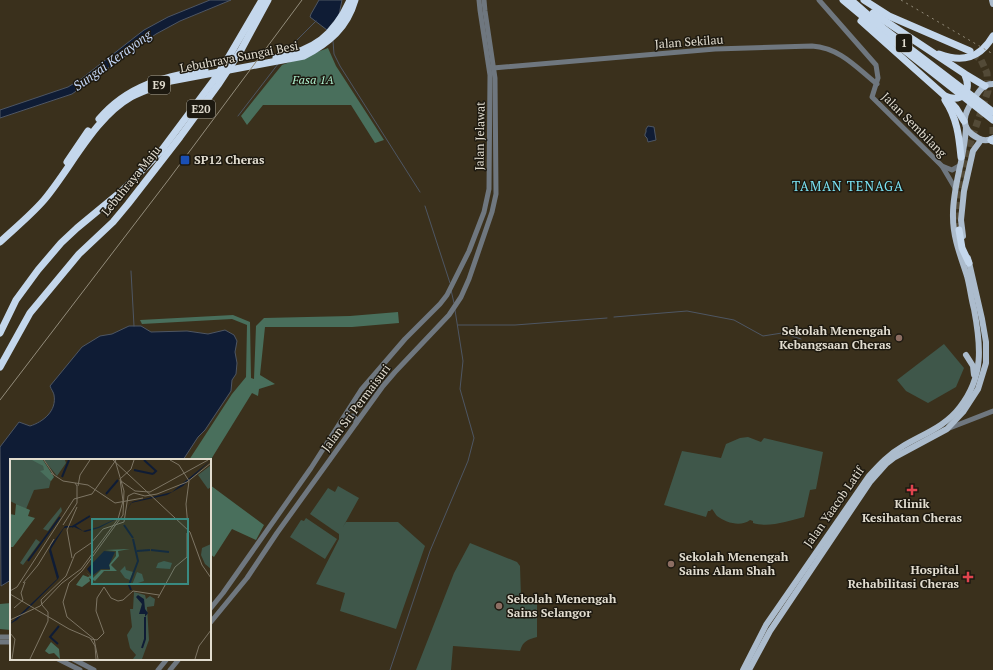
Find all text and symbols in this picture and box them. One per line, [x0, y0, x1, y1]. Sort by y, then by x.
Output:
water label: Sungai Kerayong [69, 25, 155, 95]
street label: Jalan Sekilau [654, 32, 724, 51]
road number: 1 [896, 34, 912, 52]
street label: Lebuhraya Sungai Besi [178, 38, 300, 75]
park label: Fasa 1A [291, 72, 334, 87]
road number: E9 [148, 76, 170, 94]
street label: Jalan Sembilang [879, 89, 951, 161]
road number: E20 [187, 100, 215, 118]
street label: Jalan Jelawat [471, 101, 488, 171]
street label: Lebuhraya Maju [98, 143, 163, 219]
place label: SP12 Cheras [194, 152, 265, 167]
marker: SP12 Cheras [179, 154, 191, 166]
district label: TAMAN TENAGA [792, 177, 904, 195]
place label: Sekolah Menengah Kebangsaan Cheras [779, 323, 892, 352]
marker: Sekolah Menengah Kebangsaan Cheras [894, 333, 904, 343]
street label: Jalan Sri Permaisuri [318, 361, 393, 454]
inset map [10, 459, 211, 660]
street label: Jalan Yaacob Latif [800, 463, 868, 550]
marker: Klinik Kesihatan Cheras [906, 484, 918, 496]
place label: Klinik Kesihatan Cheras [862, 496, 963, 525]
place label: Sekolah Menengah Sains Alam Shah [679, 549, 789, 578]
marker: Sekolah Menengah Sains Alam Shah [666, 559, 676, 569]
place label: Hospital Rehabilitasi Cheras [848, 562, 960, 591]
marker: Hospital Rehabilitasi Cheras [962, 571, 974, 583]
place label: Sekolah Menengah Sains Selangor [507, 591, 617, 620]
marker: Sekolah Menengah Sains Selangor [494, 601, 504, 611]

